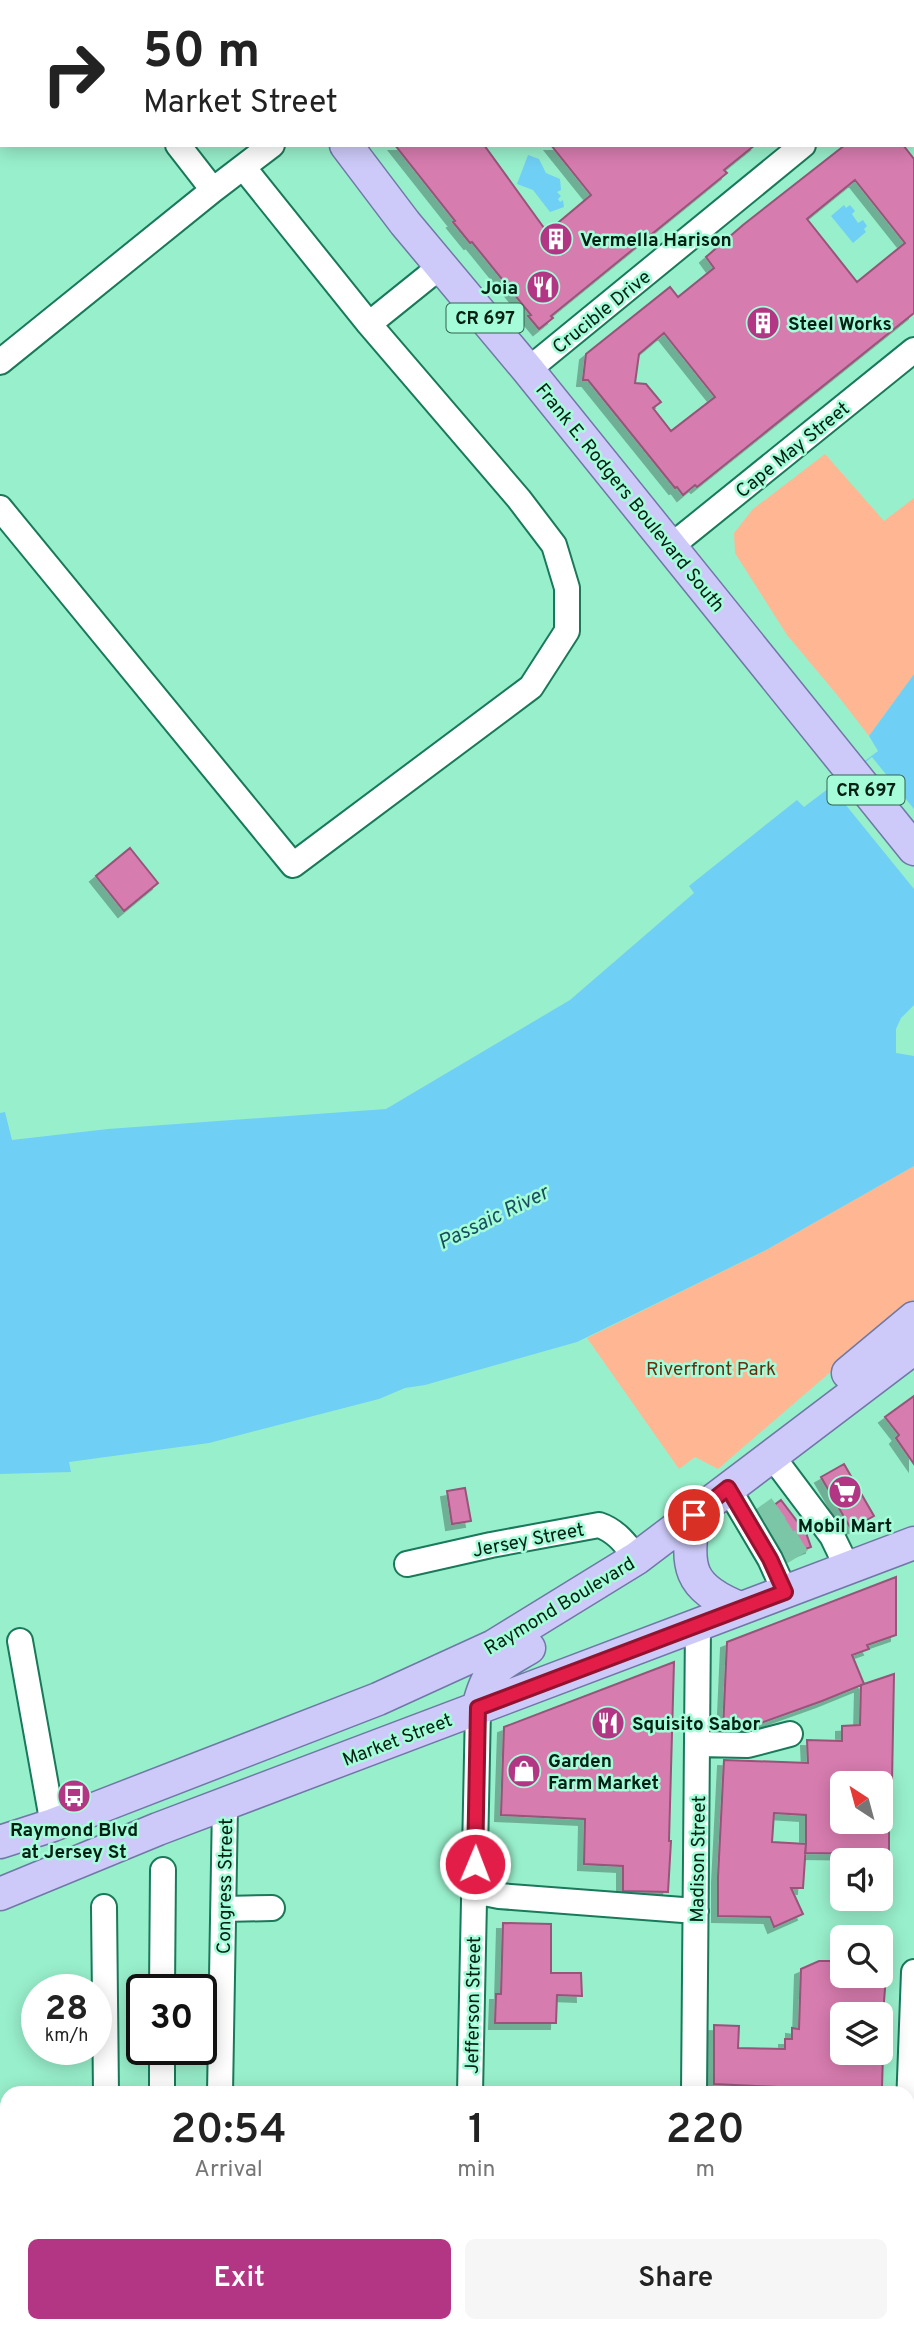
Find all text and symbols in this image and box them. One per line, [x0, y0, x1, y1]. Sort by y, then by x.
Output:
text: 50 m [143, 23, 260, 85]
icon: right [28, 28, 119, 119]
text: Market Street [143, 84, 338, 124]
building icon: Vermella Harison [537, 220, 575, 258]
place label: Vermella Harison [580, 229, 732, 253]
street label: Crucible Drive [548, 266, 656, 360]
restaurant icon: Joia [524, 268, 562, 306]
place label: Joia [481, 277, 518, 301]
road number: CR 697 [447, 304, 524, 332]
building icon: Steel Works [744, 304, 782, 342]
place label: Steel Works [788, 313, 892, 337]
street label: Frank E. Rodgers Boulevard South [530, 379, 729, 618]
street label: Cape May Street [731, 397, 855, 504]
road number: CR 697 [828, 776, 904, 804]
water label: Passaic River [434, 1179, 555, 1257]
park label: Riverfront Park [646, 1358, 776, 1382]
supermarket icon: Mobil Mart [826, 1473, 864, 1511]
pin [664, 1485, 724, 1545]
icon: arrive [675, 1496, 713, 1534]
place label: Mobil Mart [798, 1515, 892, 1539]
street label: Jersey Street [470, 1518, 586, 1564]
street label: Raymond Boulevard [480, 1552, 640, 1661]
restaurant icon: Squisito Sabor [589, 1704, 627, 1742]
street label: Market Street [339, 1709, 456, 1773]
place label: Squisito Sabor [632, 1713, 760, 1737]
place label: Garden Farm Market [548, 1750, 659, 1796]
shop icon: Garden Farm Market [505, 1752, 543, 1790]
north arrow [830, 1771, 892, 1834]
map controls [830, 1771, 893, 2065]
bus stop icon: Raymond Blvd at Jersey St [55, 1777, 93, 1815]
street label: Madison Street [686, 1795, 712, 1923]
street label: Congress Street [213, 1818, 239, 1954]
place label: Raymond Blvd at Jersey St [10, 1819, 138, 1865]
position arrow [438, 1827, 512, 1901]
button: sound [830, 1848, 893, 1911]
button: search [830, 1925, 893, 1988]
street label: Jefferson Street [461, 1936, 487, 2074]
speed limit sign: 30 [126, 1974, 217, 2065]
text: 28 [45, 1988, 88, 2032]
button: layers [830, 2002, 893, 2065]
text: km/h [45, 2025, 88, 2048]
text: 20:54 [170, 2105, 287, 2158]
text: 1 [468, 2105, 485, 2158]
text: 220 [666, 2105, 745, 2158]
text: Arrival [194, 2156, 263, 2185]
text: min [457, 2156, 495, 2185]
text: m [695, 2156, 715, 2185]
button: Exit [28, 2239, 451, 2319]
button: Share [465, 2239, 887, 2319]

